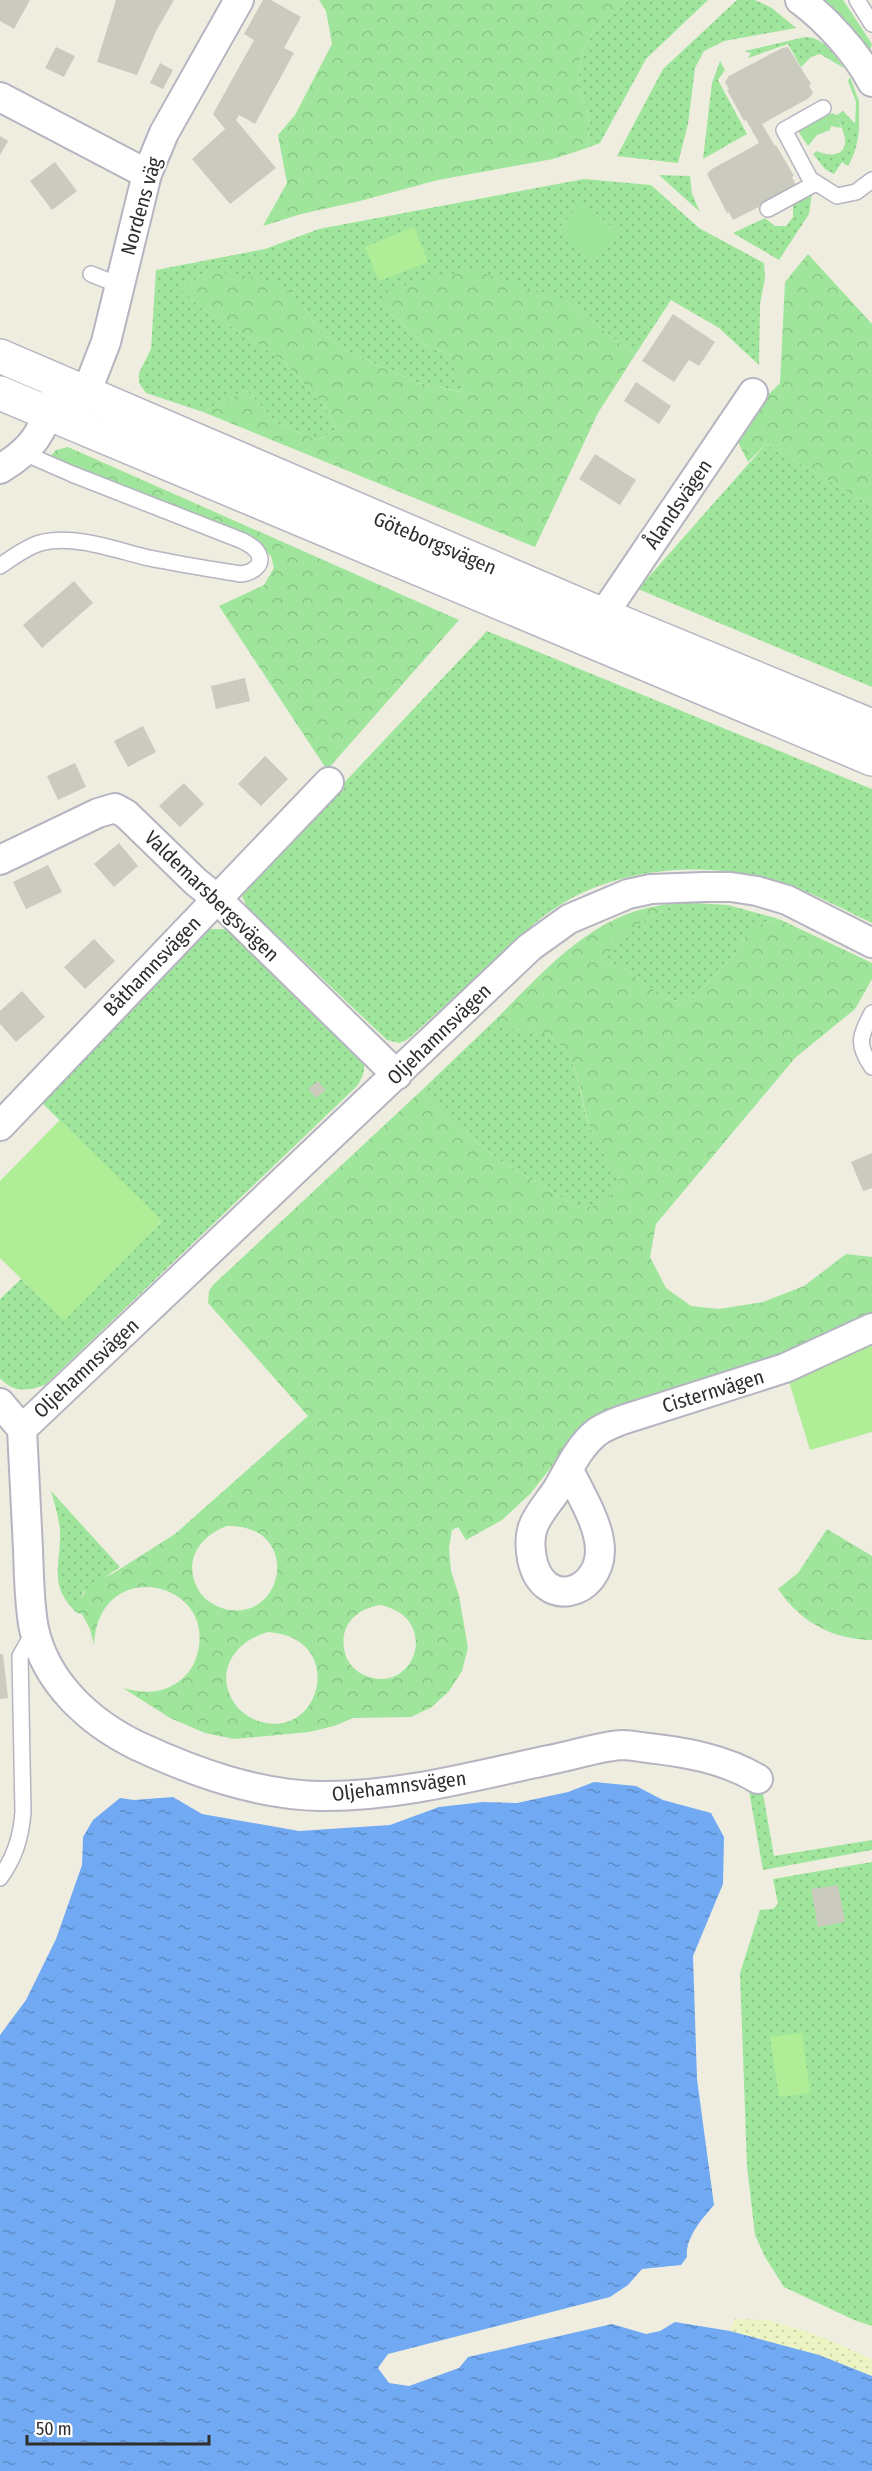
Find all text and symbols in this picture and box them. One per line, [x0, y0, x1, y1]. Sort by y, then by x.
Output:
street label: Nordens väg [116, 154, 167, 258]
street label: Ålandsvägen [638, 454, 717, 553]
street label: Göteborgsvägen [370, 506, 500, 580]
street label: Valdemarsbergsvägen [140, 826, 284, 966]
street label: Båthamnsvägen [98, 911, 206, 1021]
street label: Oljehamnsvägen [382, 978, 496, 1090]
street label: Oljehamnsvägen [28, 1313, 144, 1423]
street label: Cisternvägen [659, 1364, 767, 1418]
street label: Oljehamnsvägen [331, 1766, 467, 1806]
scale bar [27, 2408, 208, 2446]
text: 50 m [36, 2418, 72, 2440]

